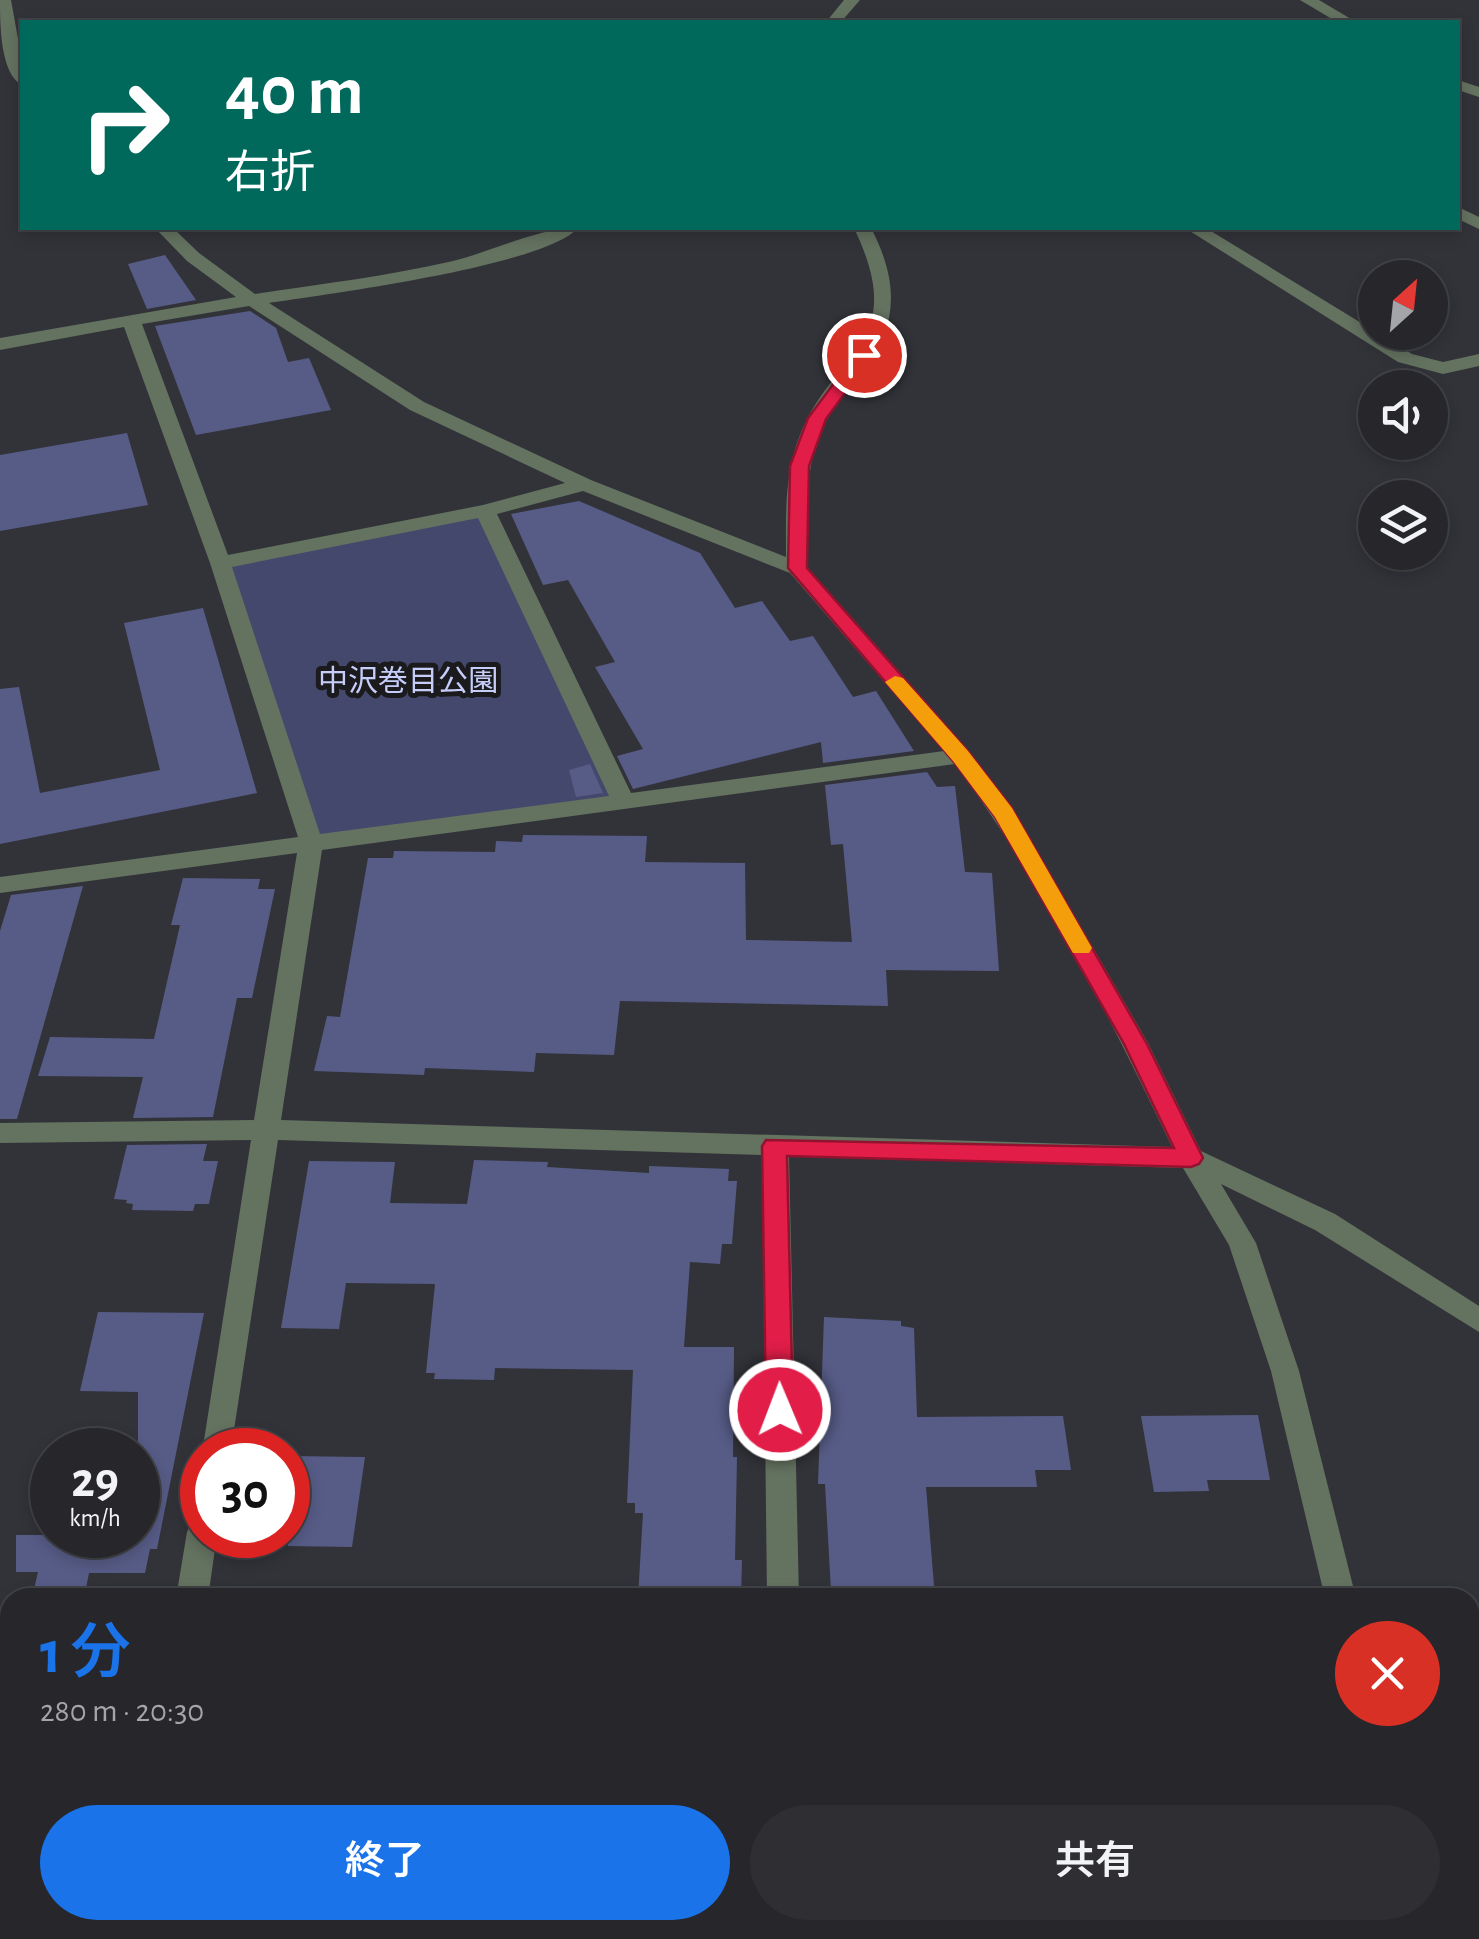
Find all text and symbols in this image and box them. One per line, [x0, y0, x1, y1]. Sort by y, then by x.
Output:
text: 40 m [225, 57, 364, 127]
icon: right [60, 60, 190, 190]
text: 右折 [225, 151, 315, 196]
north arrow [1358, 260, 1448, 350]
map controls [1358, 260, 1448, 570]
pin [822, 313, 907, 398]
icon: arrive [837, 328, 892, 383]
button: sound [1358, 370, 1448, 460]
button: layers [1358, 480, 1448, 570]
park label: 中沢巻目公園 [318, 665, 498, 697]
position arrow [728, 1358, 832, 1462]
speed limit sign: 30 [180, 1428, 310, 1558]
text: 29 [71, 1456, 119, 1506]
text: km/h [69, 1506, 121, 1531]
button: close [1335, 1621, 1440, 1726]
text: 1 分 [40, 1624, 131, 1684]
text: 280 m · 20:30 [40, 1695, 204, 1727]
button: 終了 [40, 1805, 730, 1920]
button: 共有 [750, 1805, 1440, 1920]

